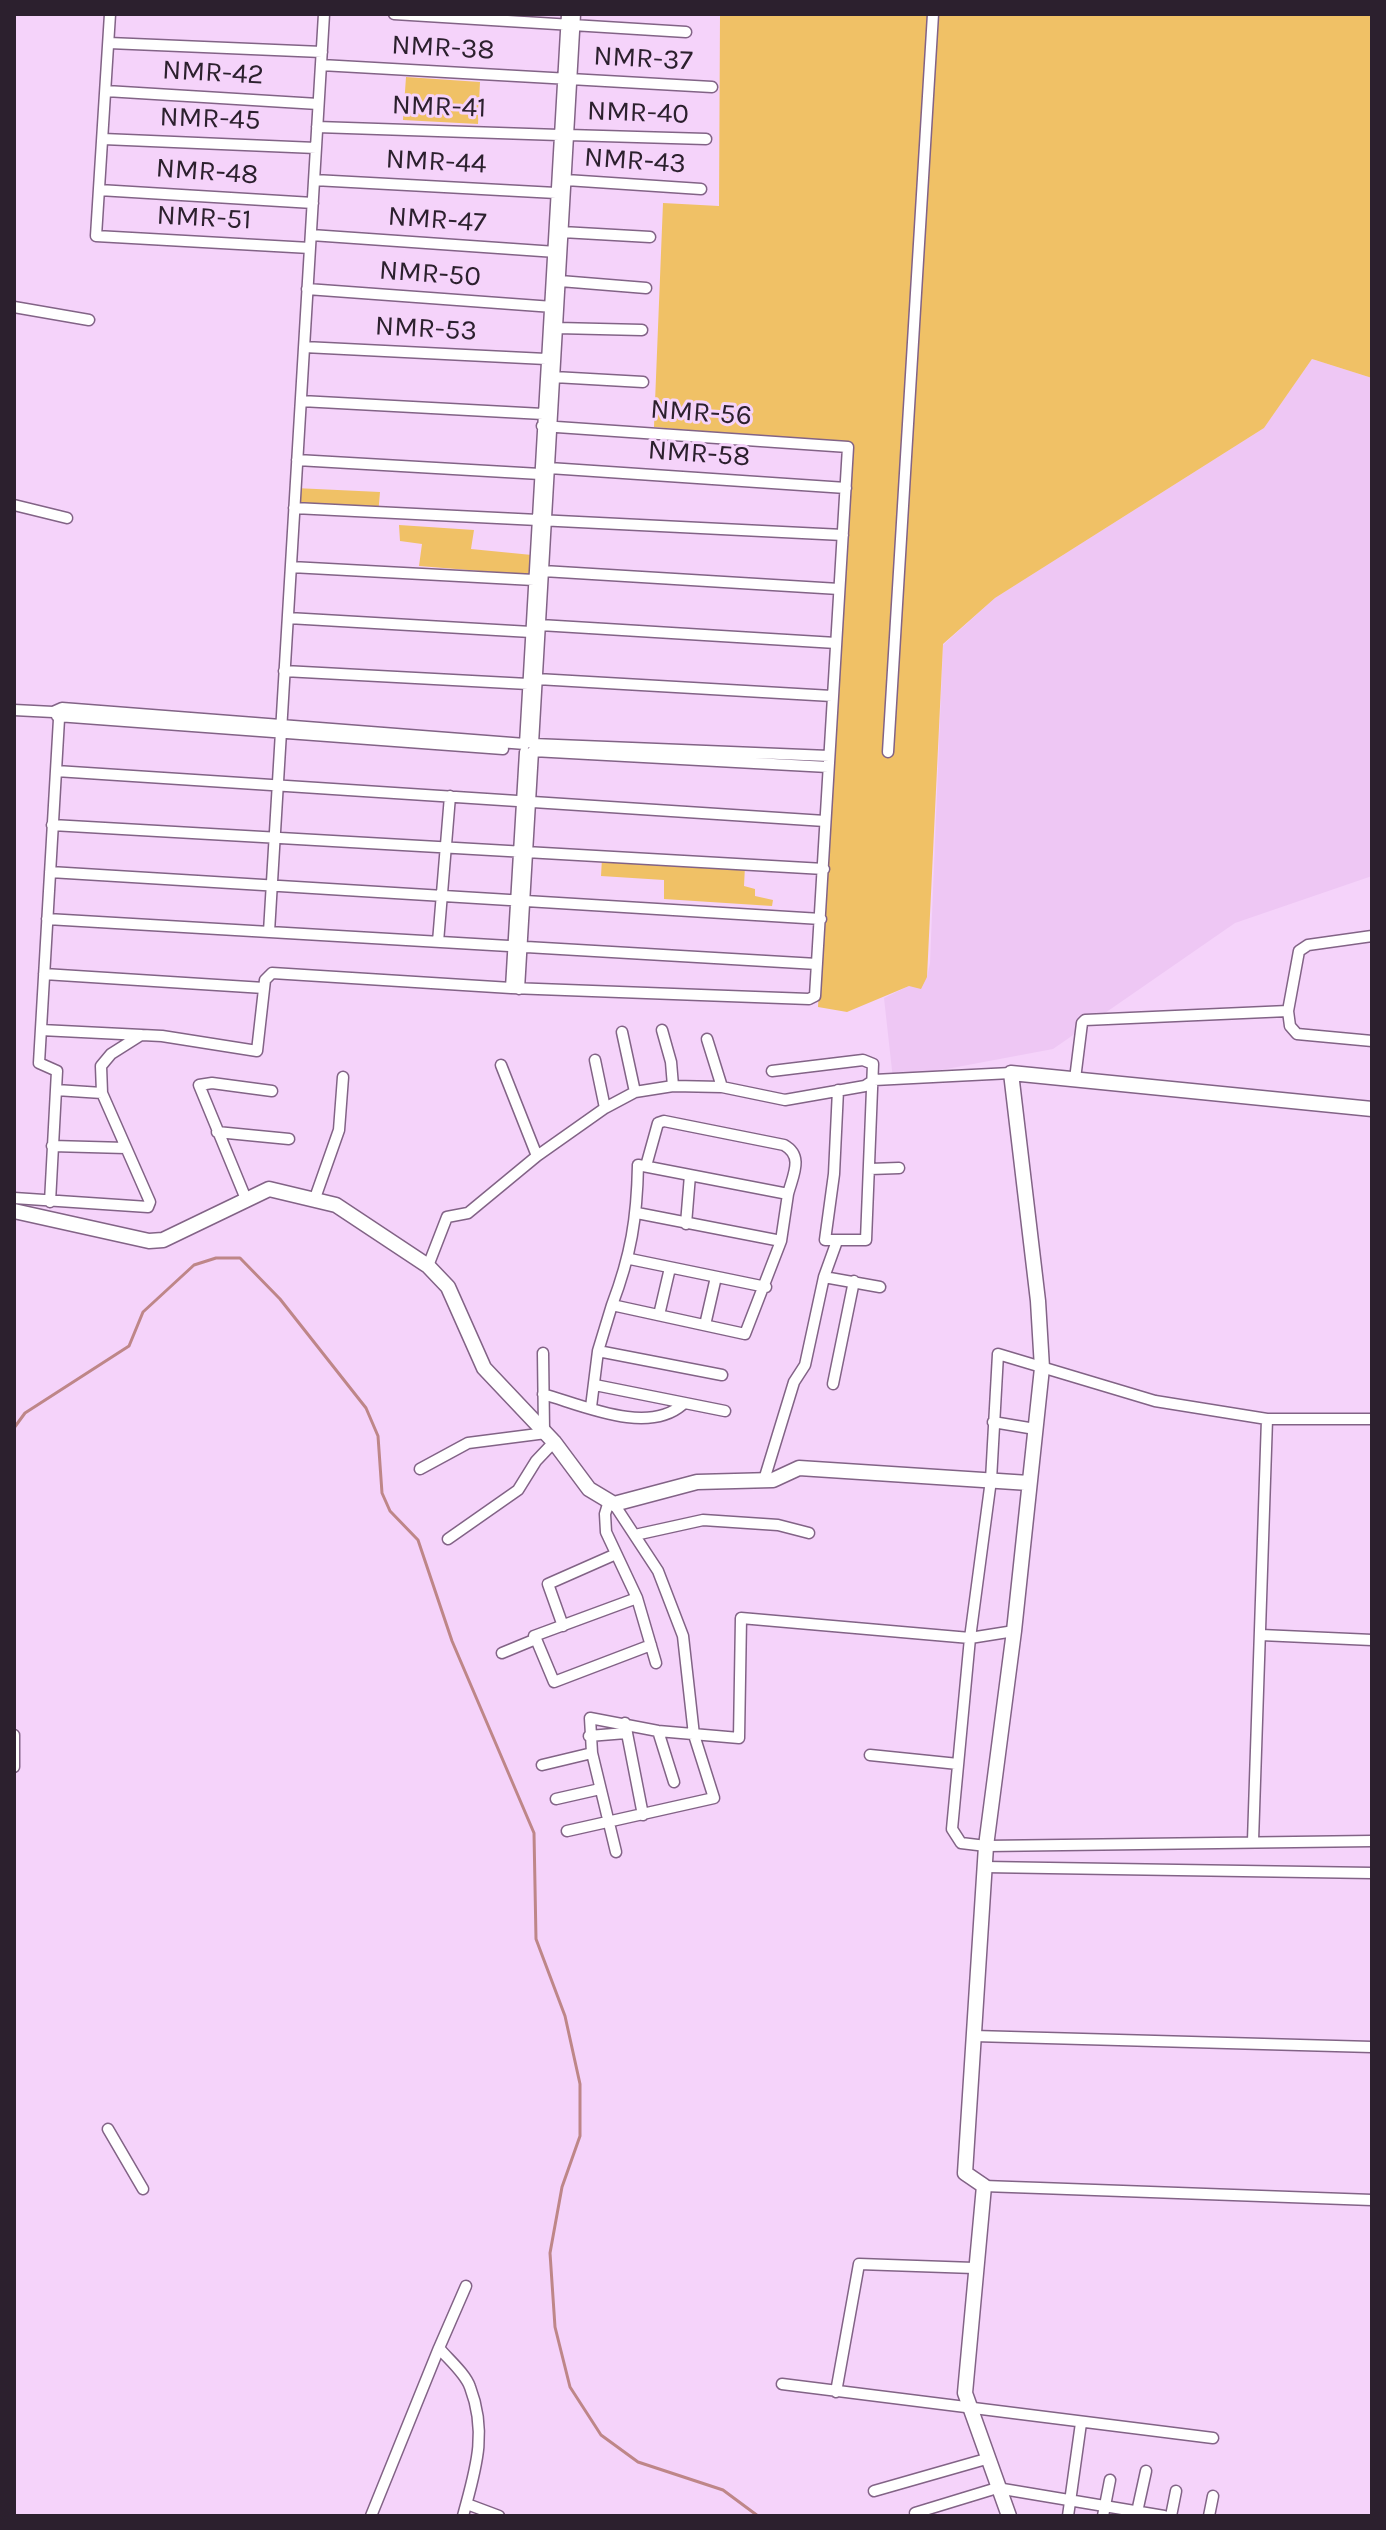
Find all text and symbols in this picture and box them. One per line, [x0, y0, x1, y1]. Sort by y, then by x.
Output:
street label: NMR-38 [390, 29, 496, 67]
street label: NMR-37 [592, 40, 694, 78]
street label: NMR-42 [161, 54, 265, 92]
street label: NMR-41 [391, 89, 487, 125]
street label: NMR-40 [586, 94, 690, 132]
street label: NMR-45 [159, 100, 261, 138]
street label: NMR-43 [583, 141, 687, 181]
street label: NMR-44 [385, 143, 487, 181]
street label: NMR-48 [155, 152, 259, 192]
street label: NMR-51 [156, 199, 252, 237]
street label: NMR-47 [387, 200, 487, 240]
street label: NMR-50 [378, 254, 482, 294]
street label: NMR-53 [374, 310, 478, 348]
street label: NMR-56 [649, 393, 753, 433]
street label: NMR-58 [647, 434, 751, 474]

